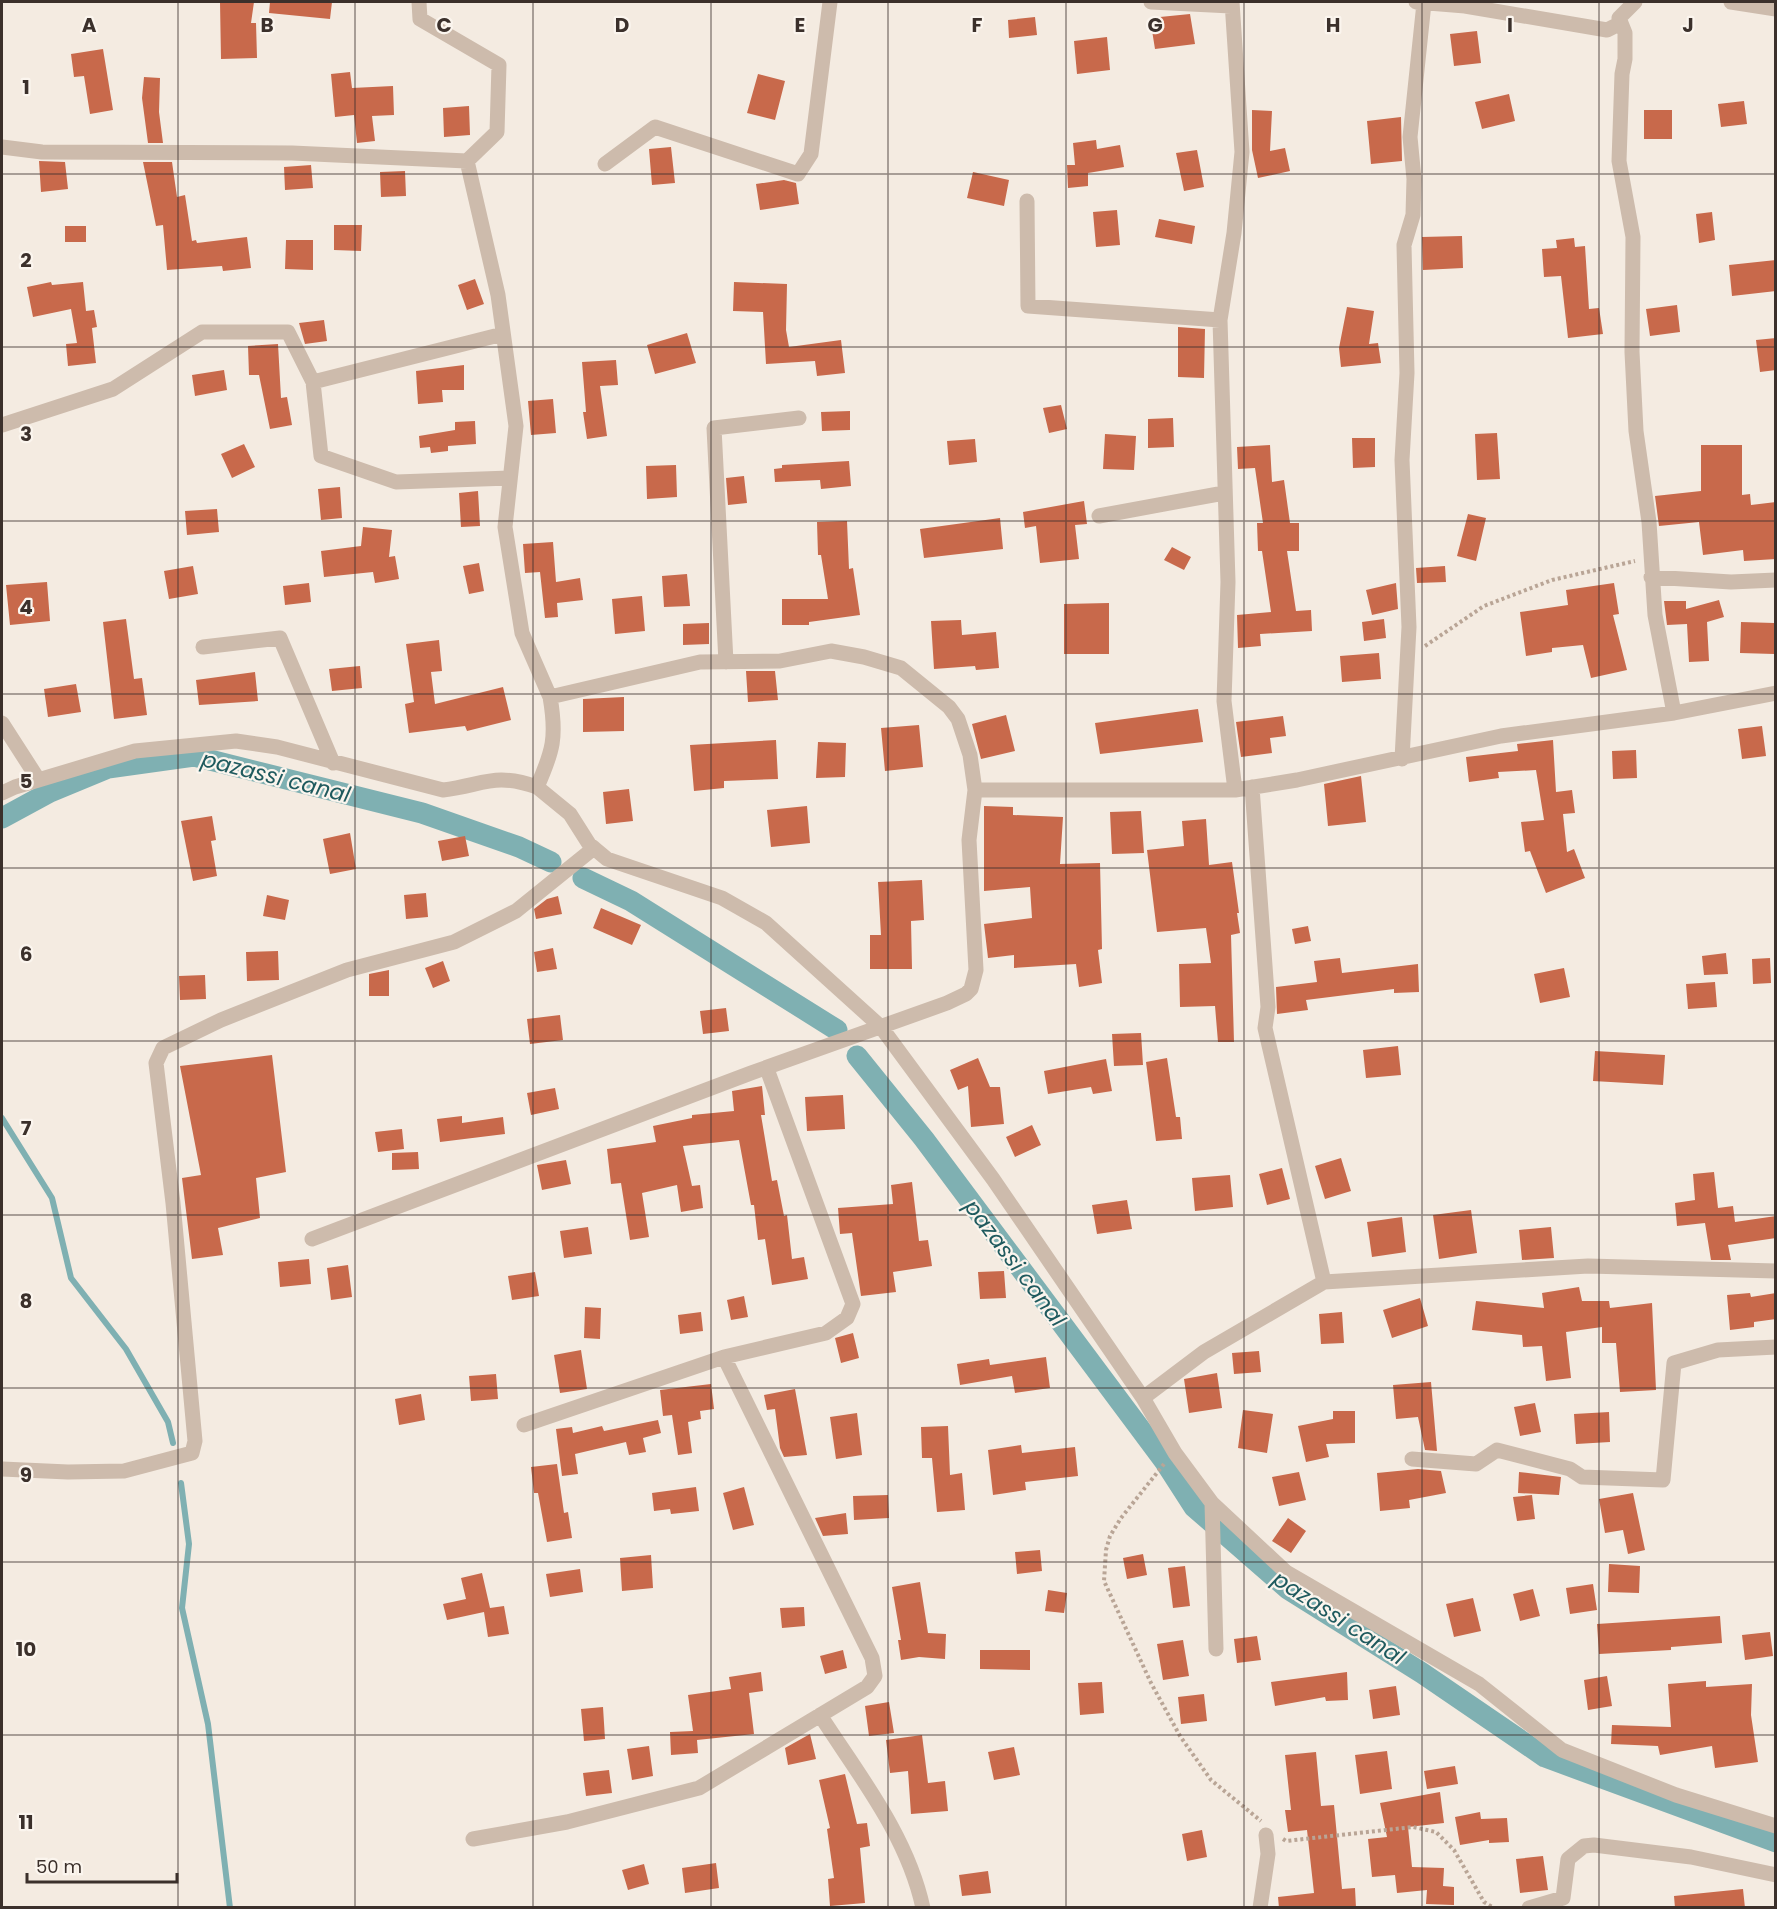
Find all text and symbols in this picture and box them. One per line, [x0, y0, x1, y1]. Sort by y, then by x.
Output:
text: A [82, 11, 97, 39]
text: B [260, 11, 274, 39]
text: C [436, 11, 452, 39]
text: D [615, 11, 629, 39]
text: E [795, 11, 805, 39]
text: F [972, 11, 983, 39]
text: G [1147, 11, 1163, 39]
text: H [1326, 11, 1340, 39]
text: I [1507, 11, 1513, 39]
text: J [1682, 11, 1694, 39]
text: 1 [22, 73, 30, 101]
text: 2 [20, 246, 32, 274]
text: 3 [20, 420, 32, 448]
text: 4 [19, 593, 33, 621]
water label: pazassi canal [197, 743, 354, 811]
text: 5 [20, 767, 33, 795]
text: 6 [20, 940, 32, 968]
text: 7 [21, 1114, 32, 1142]
water label: pazassi canal [956, 1192, 1074, 1334]
text: 8 [20, 1287, 32, 1315]
text: 9 [20, 1461, 32, 1489]
water label: pazassi canal [1266, 1563, 1412, 1673]
text: 10 [16, 1635, 36, 1663]
text: 11 [18, 1808, 34, 1836]
scale bar [27, 1846, 177, 1884]
text: 50 m [36, 1854, 82, 1879]

